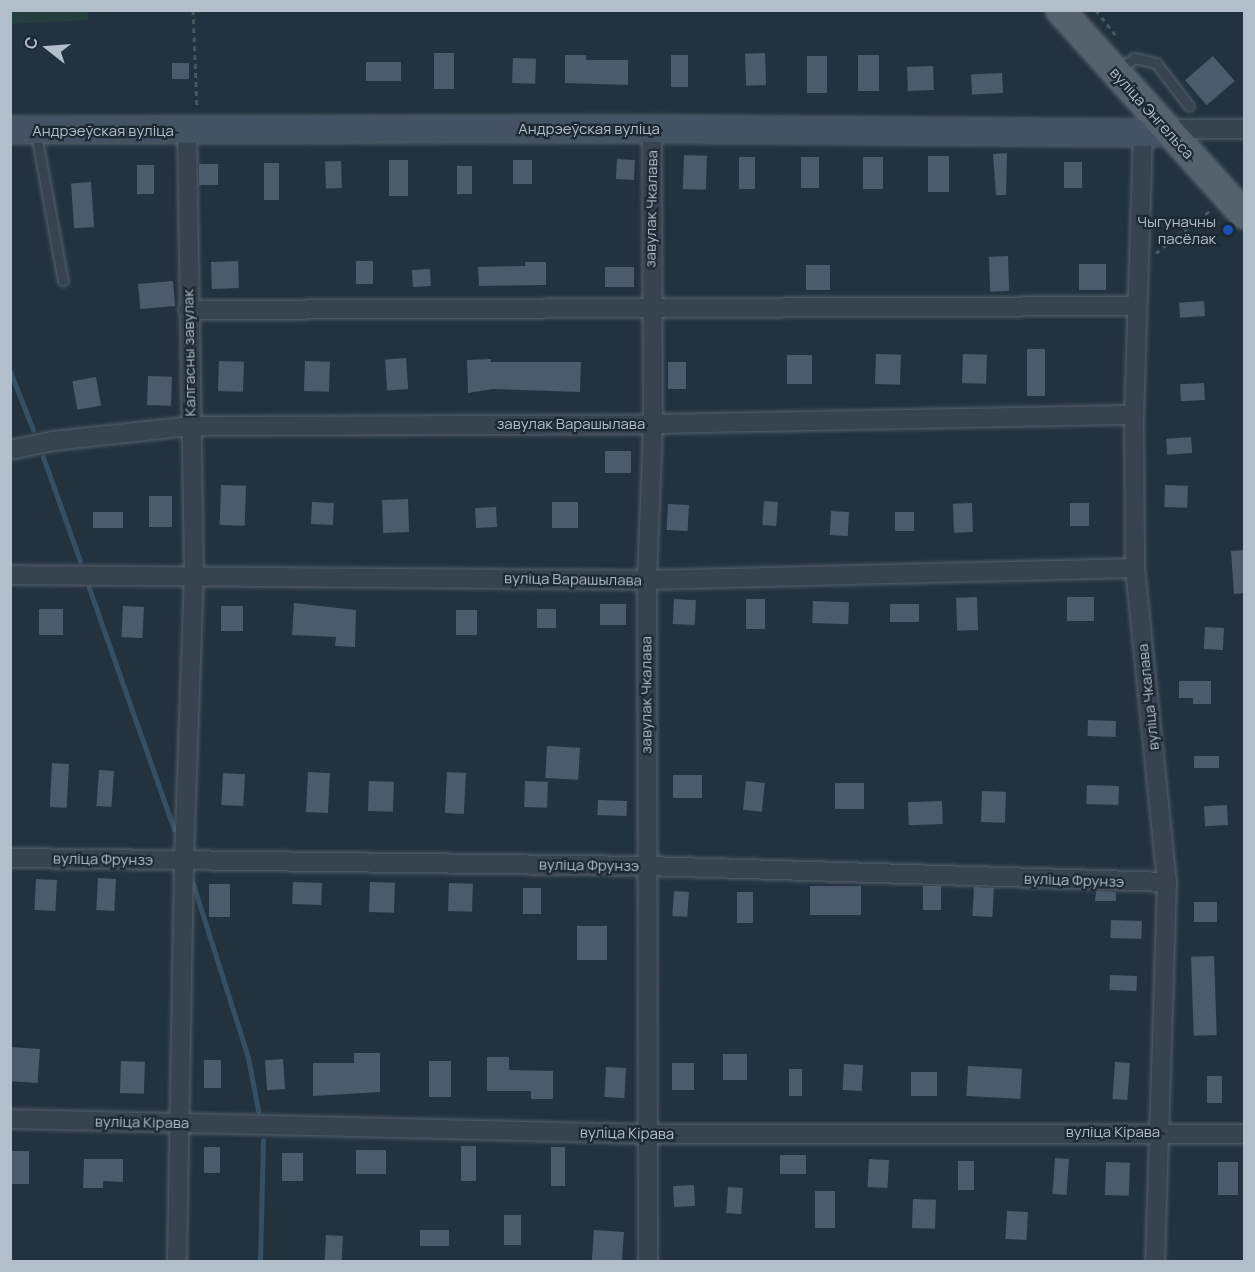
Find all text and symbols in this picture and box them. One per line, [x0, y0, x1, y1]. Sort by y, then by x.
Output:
north arrow [18, 18, 78, 78]
text: С [19, 34, 43, 52]
street label: вуліца Энгельса [1106, 64, 1198, 162]
street label: Андрэеўская вуліца [518, 120, 660, 138]
street label: Андрэеўская вуліца [32, 122, 174, 140]
street label: завулак Чкалава [641, 150, 661, 268]
place label: Чыгуначны пасёлак [1137, 212, 1216, 247]
marker: Чыгуначны пасёлак [1221, 223, 1235, 237]
street label: Калгасны завулак [179, 289, 199, 417]
street label: завулак Варашылава [497, 415, 645, 433]
street label: вуліца Варашылава [504, 569, 642, 589]
street label: завулак Чкалава [637, 636, 655, 754]
street label: вуліца Чкалава [1133, 643, 1163, 751]
street label: вуліца Фрунзэ [53, 849, 153, 869]
street label: вуліца Фрунзэ [539, 855, 639, 875]
street label: вуліца Фрунзэ [1024, 869, 1124, 891]
street label: вуліца Кірава [95, 1112, 189, 1132]
street label: вуліца Кірава [580, 1123, 674, 1143]
street label: вуліца Кірава [1066, 1123, 1160, 1141]

